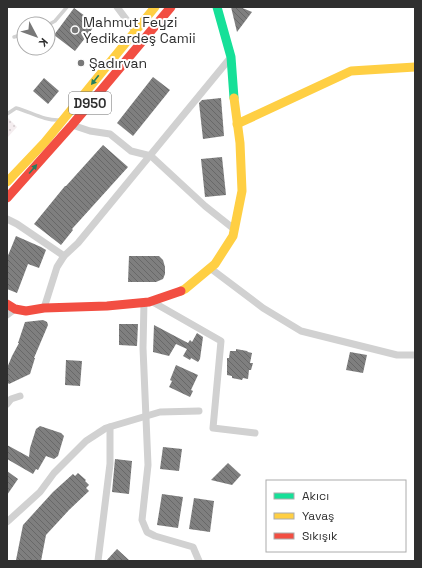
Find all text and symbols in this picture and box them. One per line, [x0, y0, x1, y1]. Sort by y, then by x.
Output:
place label: Mahmut Feyzi Yedikardeş Camii [83, 13, 196, 47]
north arrow [16, 16, 56, 56]
marker: Mahmut Feyzi Yedikardeş Camii [70, 25, 80, 35]
text: K [36, 35, 51, 50]
place label: Şadırvan [89, 54, 147, 72]
marker: Şadırvan [76, 58, 86, 68]
one-way arrow [90, 75, 99, 86]
road number: D950 [69, 92, 111, 114]
one-way arrow [28, 164, 37, 174]
legend [266, 480, 406, 552]
text: Akıcı [302, 488, 329, 504]
text: Yavaş [302, 508, 334, 524]
text: Sıkışık [302, 528, 338, 544]

